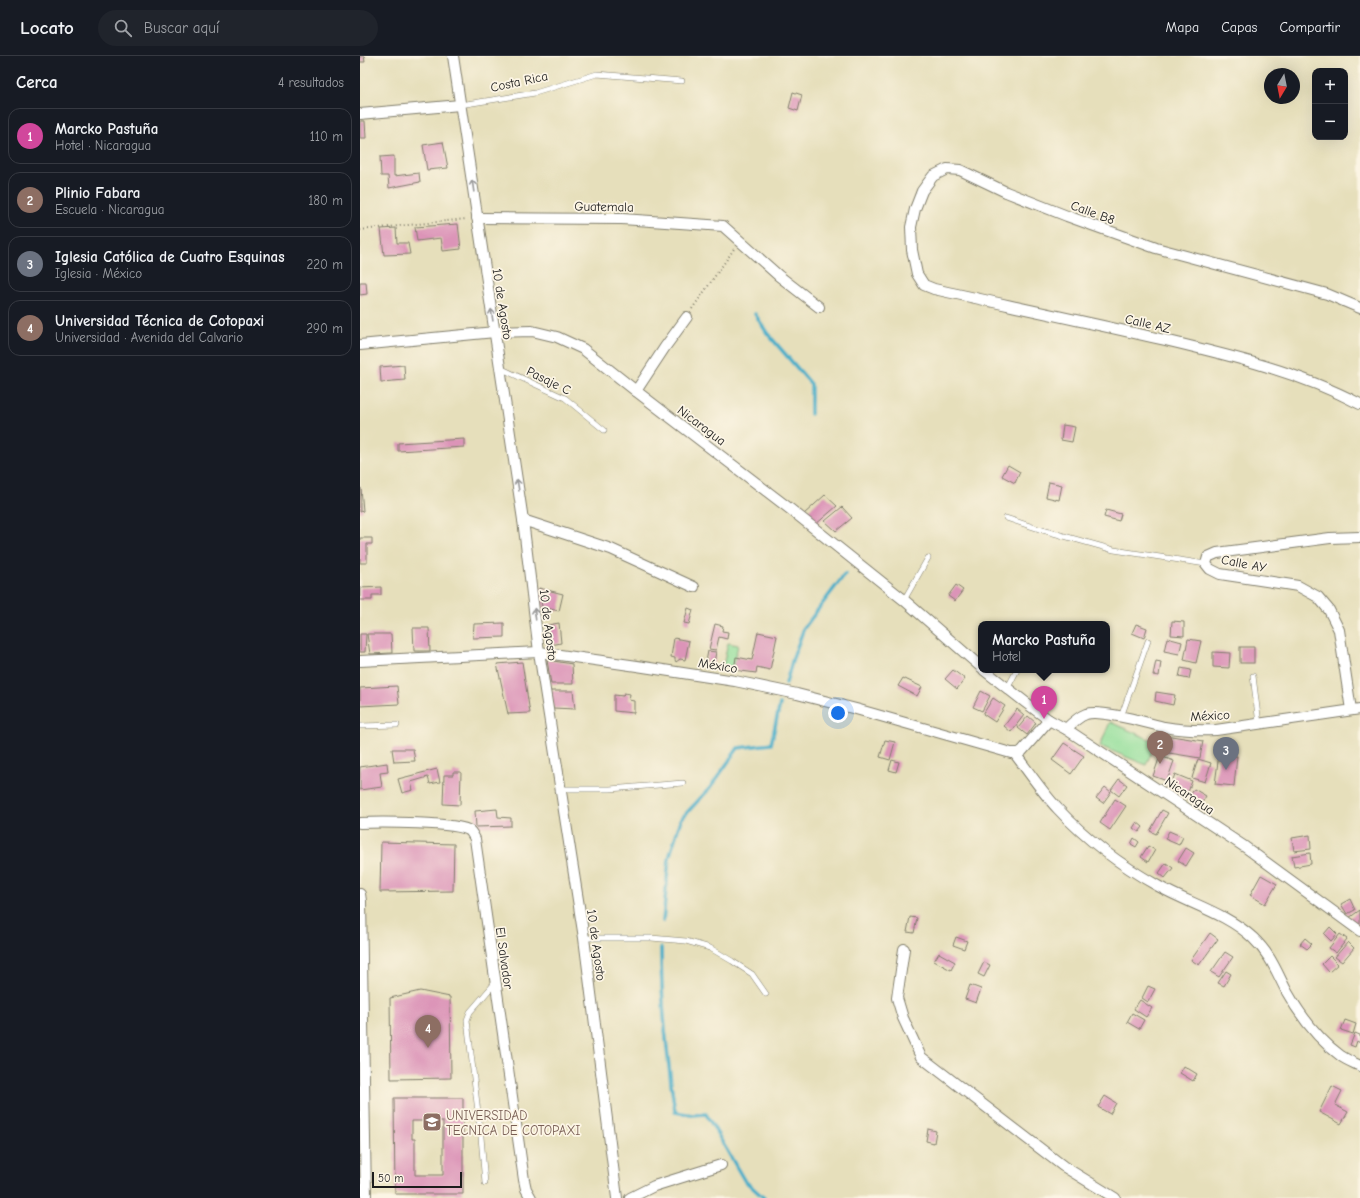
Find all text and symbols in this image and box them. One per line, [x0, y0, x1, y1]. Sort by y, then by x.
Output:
search box [98, 10, 378, 46]
text: Locato [20, 17, 74, 39]
icon: search [112, 17, 134, 39]
text: Buscar aquí [144, 19, 219, 37]
text: Mapa [1166, 19, 1199, 36]
text: Capas [1221, 19, 1257, 36]
text: Compartir [1279, 19, 1340, 36]
street label: Costa Rica [489, 68, 549, 95]
north arrow [1264, 68, 1300, 104]
map controls [1312, 68, 1348, 140]
button: + [1312, 68, 1348, 104]
text: Cerca [16, 73, 58, 92]
text: 4 resultados [278, 75, 344, 90]
button: − [1312, 104, 1348, 140]
text: Marcko Pastuña [55, 120, 158, 138]
text: 1 [27, 129, 33, 144]
text: 110 m [310, 129, 343, 144]
text: Hotel · Nicaragua [55, 138, 151, 153]
one-way arrow [469, 180, 477, 193]
text: Plinio Fabara [55, 184, 140, 202]
text: 2 [27, 193, 33, 208]
text: 180 m [308, 193, 343, 208]
street label: Guatemala [574, 198, 634, 215]
street label: Calle B8 [1069, 198, 1117, 227]
text: Escuela · Nicaragua [55, 202, 165, 217]
text: Iglesia Católica de Cuatro Esquinas [55, 248, 285, 266]
text: 3 [27, 257, 33, 272]
text: 220 m [306, 257, 343, 272]
text: Iglesia · México [55, 266, 142, 281]
street label: 10 de Agosto [489, 267, 516, 341]
one-way arrow [488, 309, 496, 322]
street label: Calle AZ [1124, 311, 1173, 336]
text: Universidad Técnica de Cotopaxi [55, 312, 264, 330]
text: 4 [27, 321, 33, 336]
text: 290 m [306, 321, 343, 336]
text: Universidad · Avenida del Calvario [55, 330, 243, 345]
street label: Pasaje C [524, 363, 573, 398]
street label: Nicaragua [675, 402, 729, 448]
one-way arrow [514, 479, 522, 492]
street label: Calle AY [1220, 552, 1268, 575]
street label: 10 de Agosto [537, 588, 560, 662]
one-way arrow [531, 608, 539, 621]
popup [978, 621, 1110, 673]
text: Marcko Pastuña [992, 631, 1096, 649]
text: Hotel [992, 649, 1021, 664]
street label: México [697, 655, 739, 676]
pin: 1 [1031, 686, 1057, 719]
your location [828, 703, 848, 723]
street label: México [1190, 707, 1230, 724]
pin: 2 [1147, 731, 1173, 764]
pin: 3 [1213, 737, 1239, 770]
street label: Nicaragua [1162, 773, 1217, 817]
street label: 10 de Agosto [584, 908, 609, 982]
street label: El Salvador [493, 926, 516, 991]
pin: 4 [415, 1015, 441, 1048]
place label: UNIVERSIDAD TECNICA DE COTOPAXI [446, 1108, 580, 1138]
school or university icon: UNIVERSIDAD TECNICA DE COTOPAXI [421, 1111, 443, 1133]
scale bar [372, 1170, 462, 1189]
text: 50 m [378, 1172, 403, 1185]

